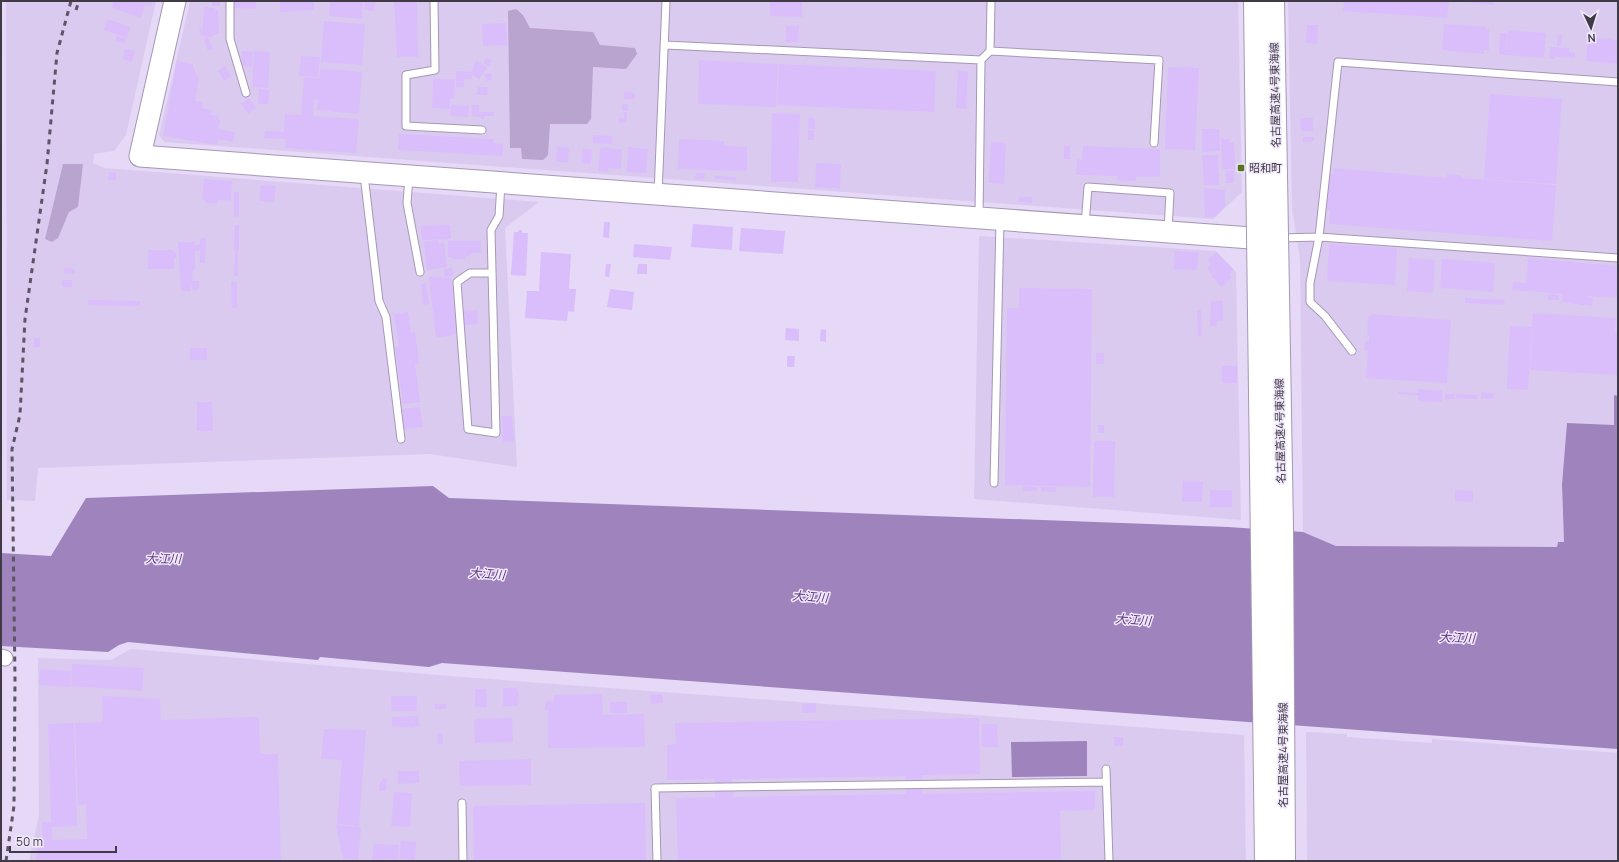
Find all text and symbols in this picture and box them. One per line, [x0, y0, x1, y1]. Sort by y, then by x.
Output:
north arrow [1571, 8, 1611, 48]
text: N [1587, 31, 1596, 46]
street label: 名古屋高速4号東海線 [1266, 42, 1283, 148]
place label: 昭和町 [1249, 160, 1282, 175]
marker: 昭和町 [1236, 163, 1246, 173]
street label: 名古屋高速4号東海線 [1271, 378, 1288, 484]
water label: 大江川 [145, 550, 183, 567]
water label: 大江川 [468, 564, 508, 583]
water label: 大江川 [791, 587, 831, 606]
water label: 大江川 [1114, 610, 1154, 629]
water label: 大江川 [1439, 628, 1477, 647]
street label: 名古屋高速4号東海線 [1275, 702, 1290, 808]
scale bar [10, 828, 116, 854]
text: 50 m [16, 833, 43, 850]

